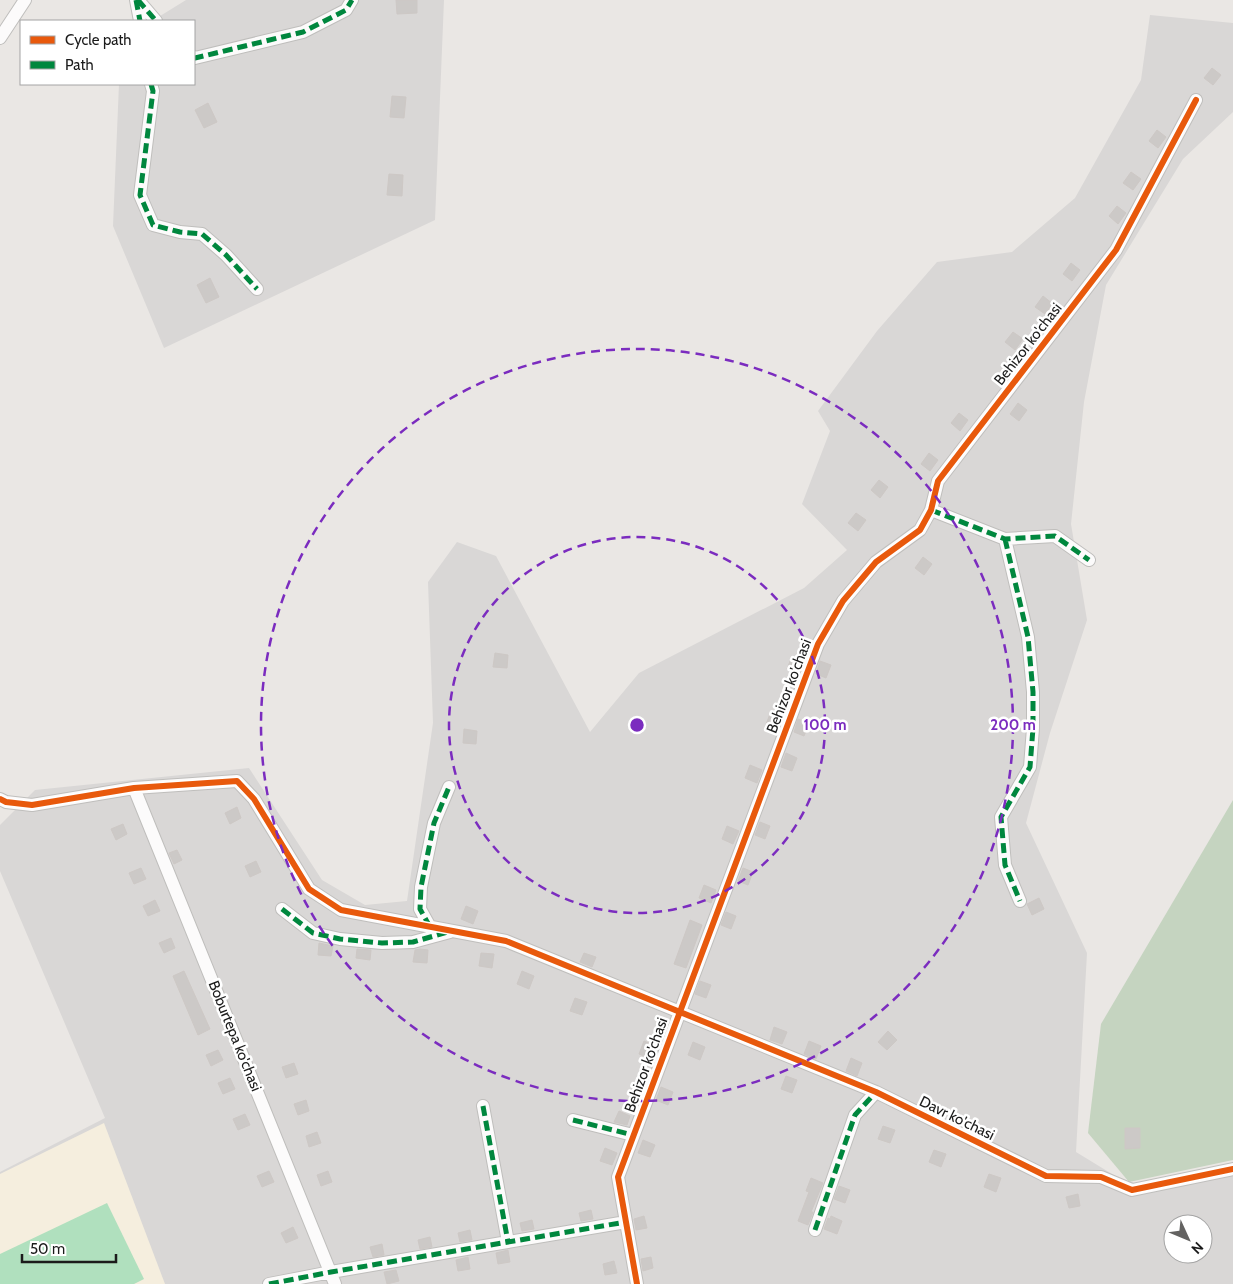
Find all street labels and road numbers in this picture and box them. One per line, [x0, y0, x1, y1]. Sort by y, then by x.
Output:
street label: Behizor ko'chasi [990, 299, 1066, 389]
street label: Behizor ko'chasi [763, 636, 815, 736]
street label: Boburtepa ko'chasi [205, 978, 265, 1094]
street label: Behizor ko'chasi [621, 1015, 671, 1115]
street label: Davr ko'chasi [916, 1092, 998, 1144]

